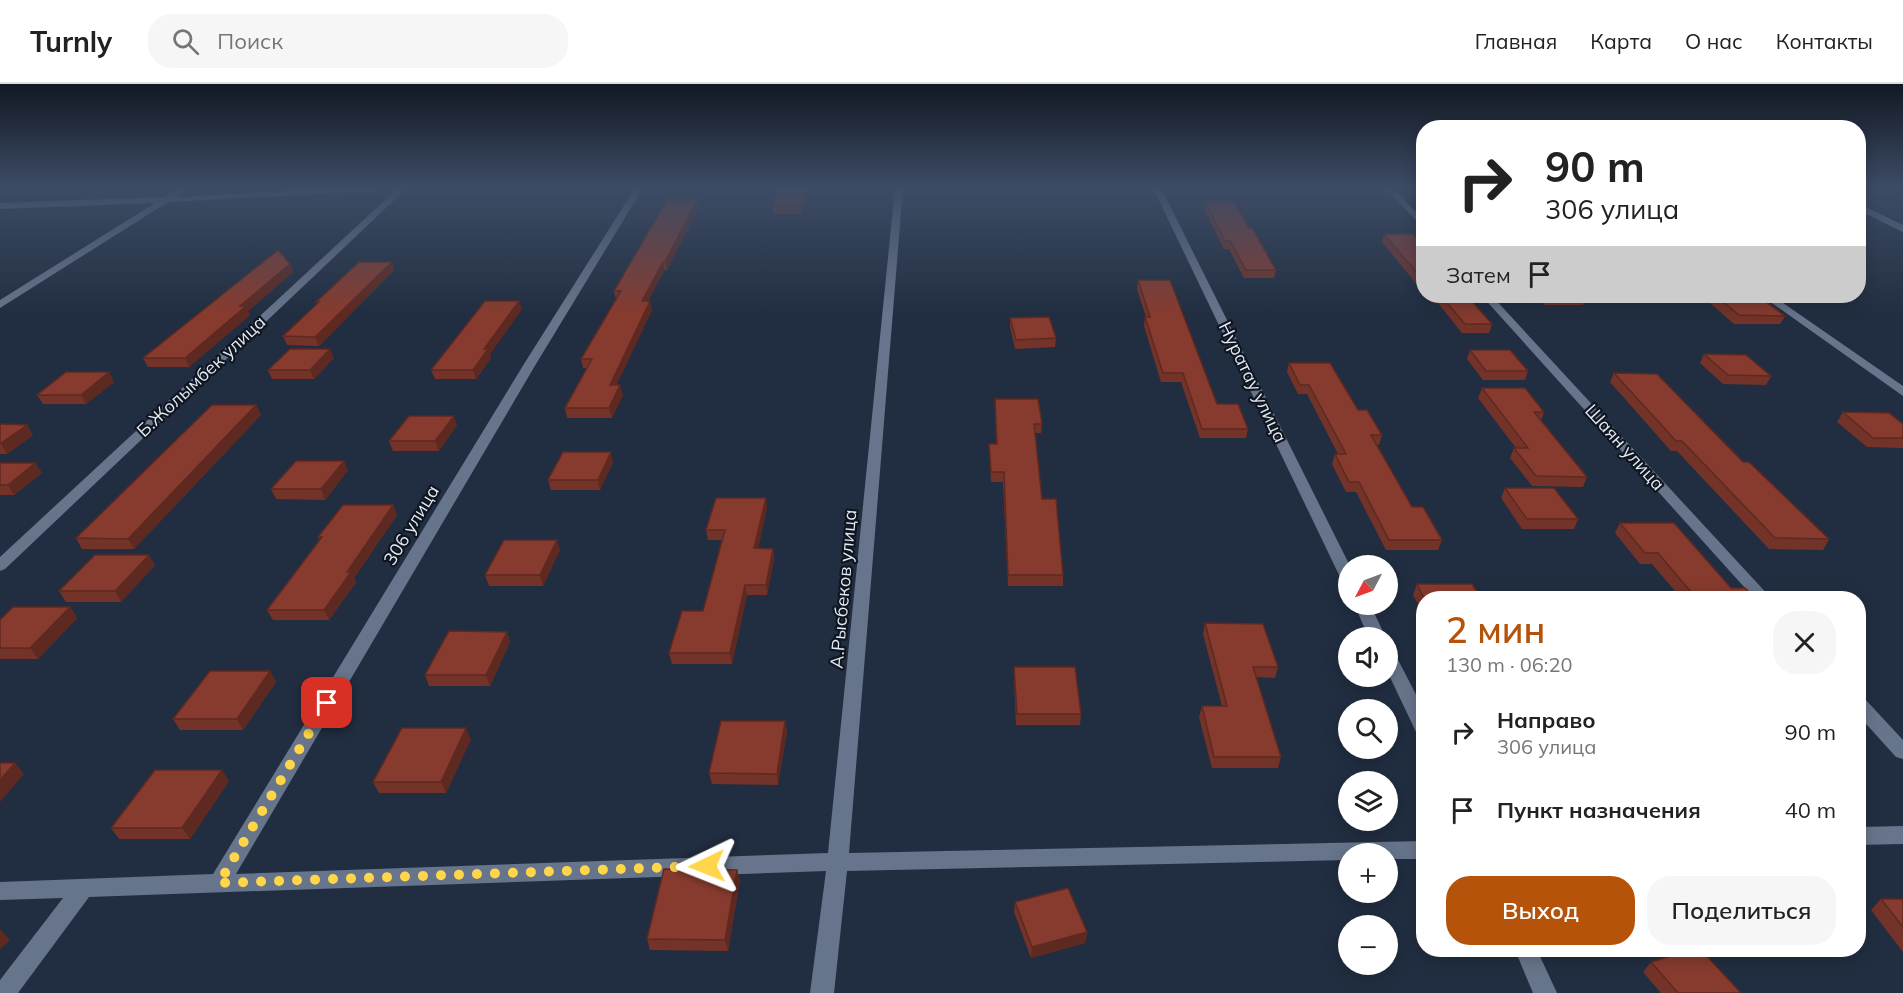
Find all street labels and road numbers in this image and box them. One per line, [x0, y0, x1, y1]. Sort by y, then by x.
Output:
street label: Б.Жолымбек улица [132, 310, 270, 442]
street label: Нуратау улица [1214, 318, 1292, 446]
street label: Шаян улица [1580, 399, 1670, 495]
street label: 306 улица [378, 481, 444, 569]
street label: А.Рысбеков улица [825, 509, 861, 669]

